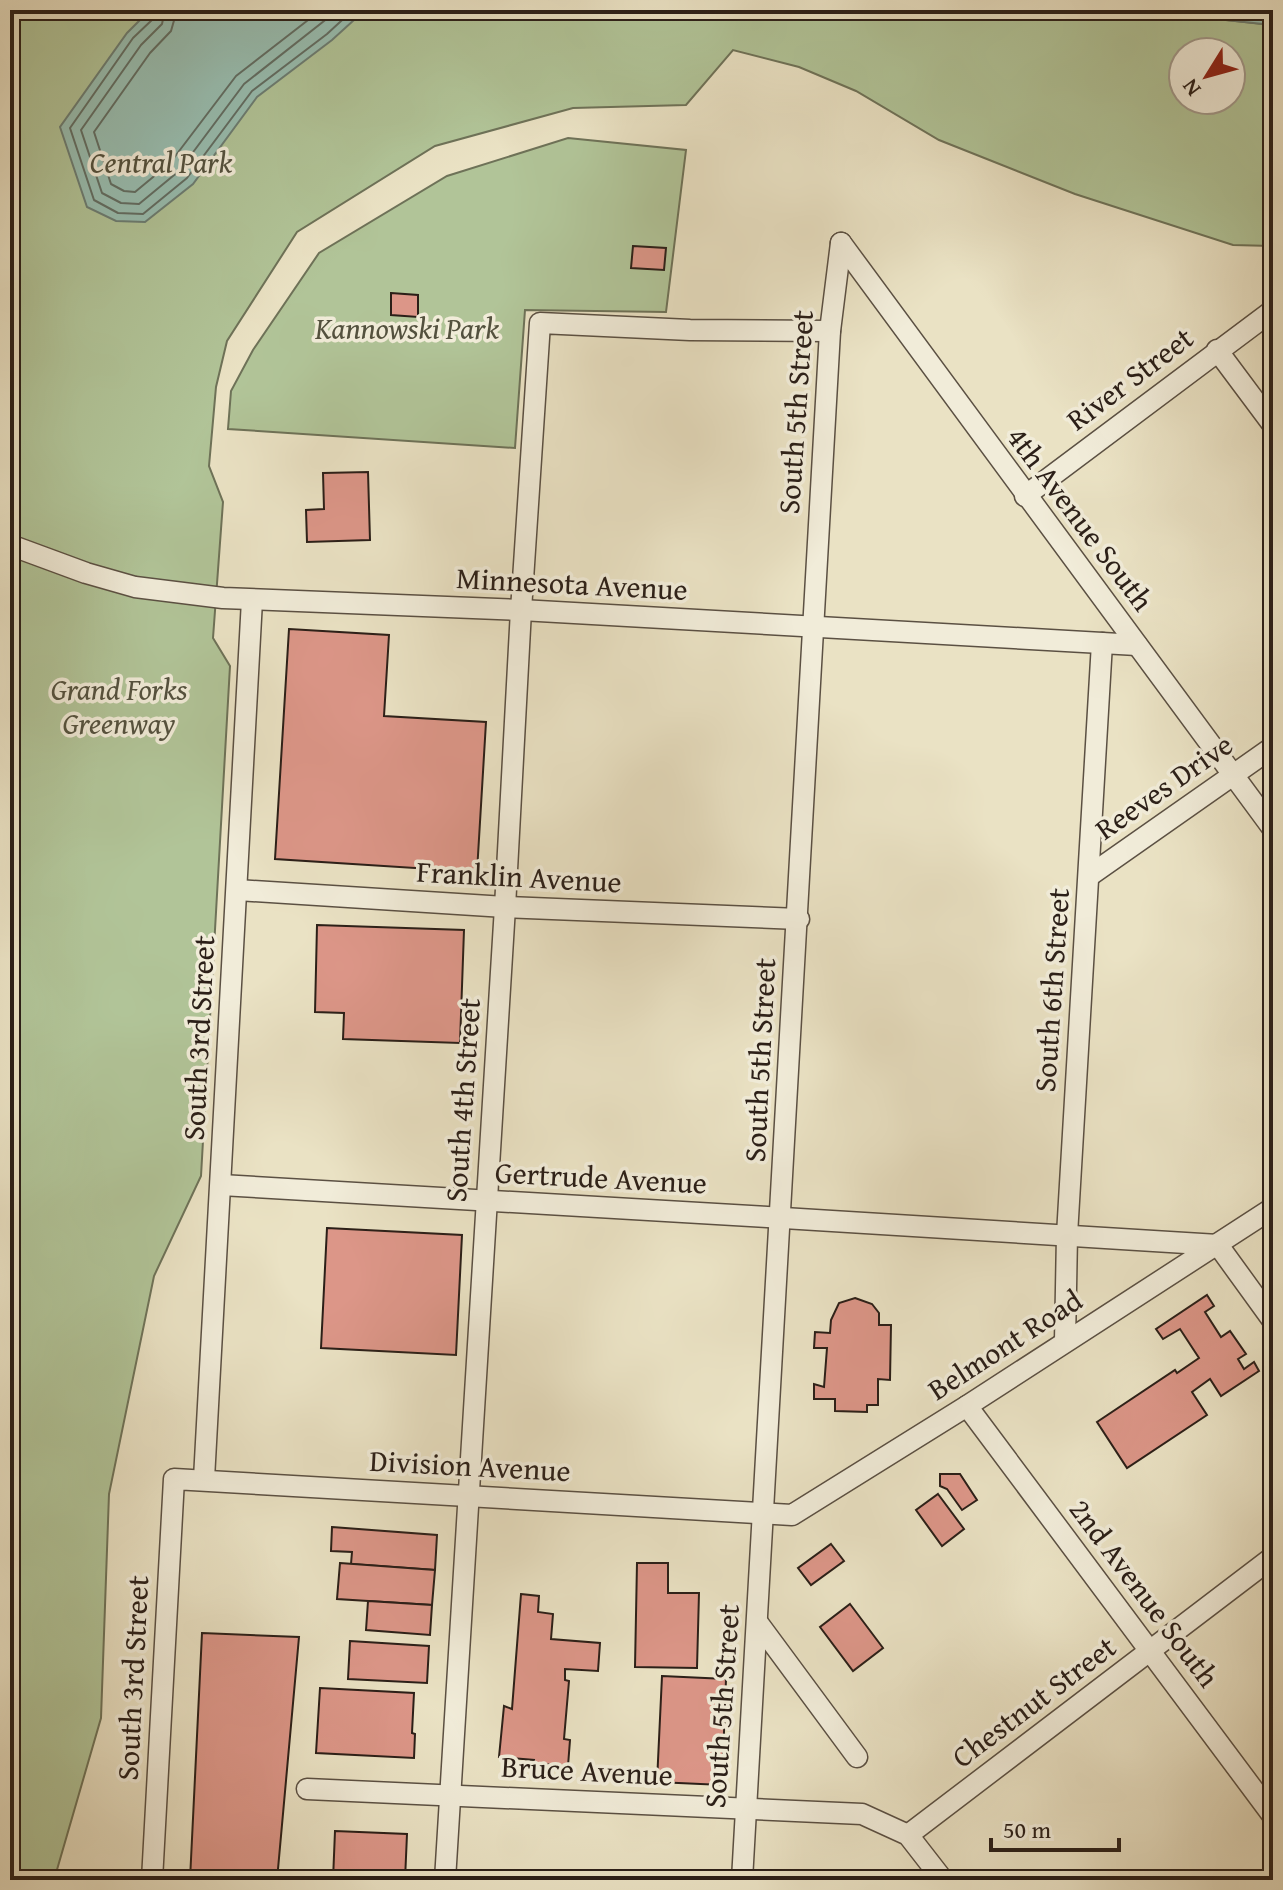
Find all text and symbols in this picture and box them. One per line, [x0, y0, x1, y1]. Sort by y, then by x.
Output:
north arrow [1167, 36, 1247, 116]
text: N [1174, 72, 1208, 104]
park label: Central Park [90, 140, 232, 184]
park label: Kannowski Park [314, 306, 499, 350]
street label: South 5th Street [766, 308, 824, 516]
street label: River Street [1057, 316, 1202, 441]
street label: 4th Avenue South [997, 417, 1165, 620]
street label: Minnesota Avenue [455, 555, 689, 611]
park label: Grand Forks Greenway [51, 667, 187, 745]
street label: Reeves Drive [1085, 722, 1241, 850]
street label: Franklin Avenue [415, 849, 623, 903]
street label: South 6th Street [1022, 886, 1080, 1094]
street label: South 3rd Street [171, 934, 225, 1142]
street label: South 5th Street [732, 956, 786, 1163]
street label: South 4th Street [433, 996, 491, 1204]
street label: Gertrude Avenue [494, 1149, 708, 1205]
street label: Belmont Road [919, 1278, 1090, 1411]
street label: Division Avenue [368, 1438, 572, 1492]
street label: 2nd Avenue South [1059, 1489, 1231, 1696]
street label: South 3rd Street [105, 1574, 159, 1782]
street label: South 5th Street [692, 1602, 750, 1810]
street label: Chestnut Street [942, 1624, 1125, 1778]
street label: Bruce Avenue [500, 1744, 674, 1796]
scale bar [991, 1802, 1119, 1852]
text: 50 m [1003, 1812, 1051, 1847]

